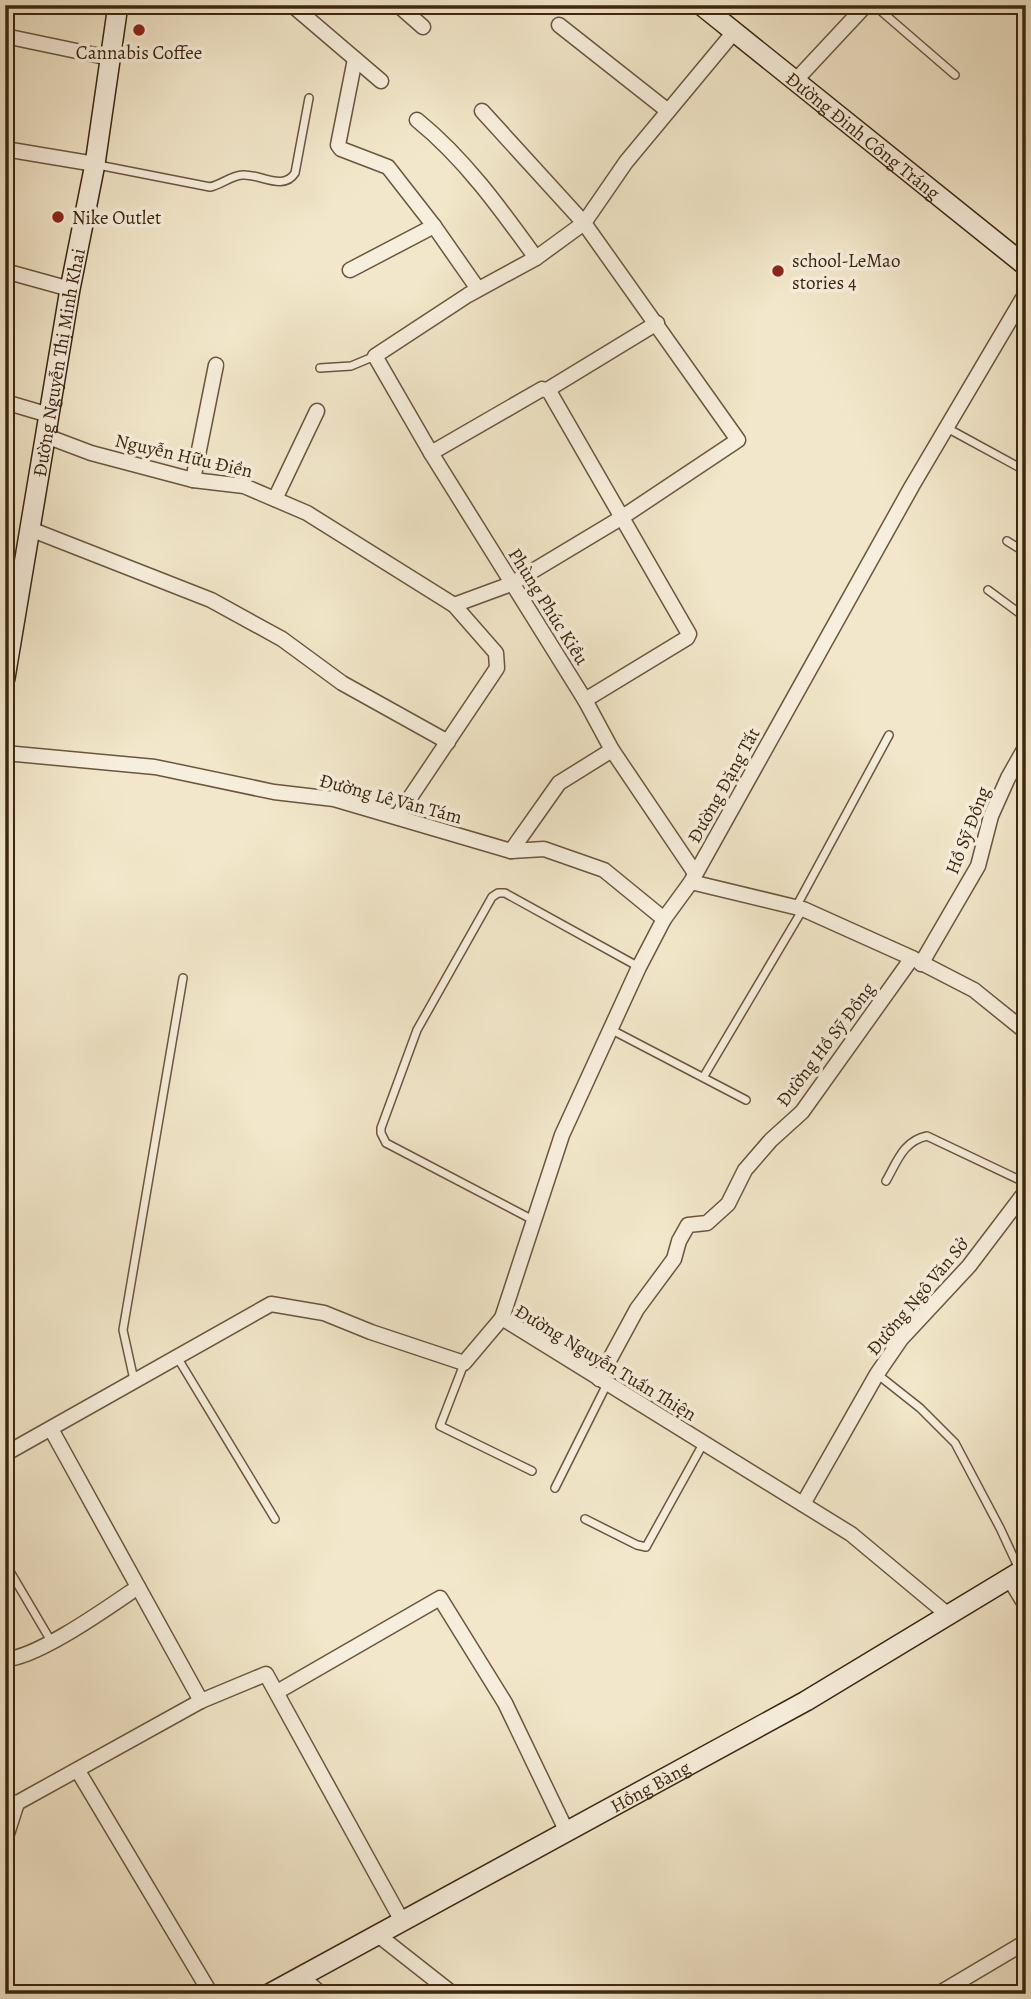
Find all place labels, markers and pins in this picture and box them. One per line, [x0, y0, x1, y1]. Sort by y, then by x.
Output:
marker: Cannabis Coffee [131, 22, 147, 38]
place label: Cannabis Coffee [76, 40, 202, 66]
place label: Nike Outlet [72, 205, 161, 231]
marker: Nike Outlet [50, 209, 66, 225]
place label: school-LeMao stories 4 [792, 248, 900, 296]
marker: school-LeMao stories 4 [770, 263, 786, 279]

